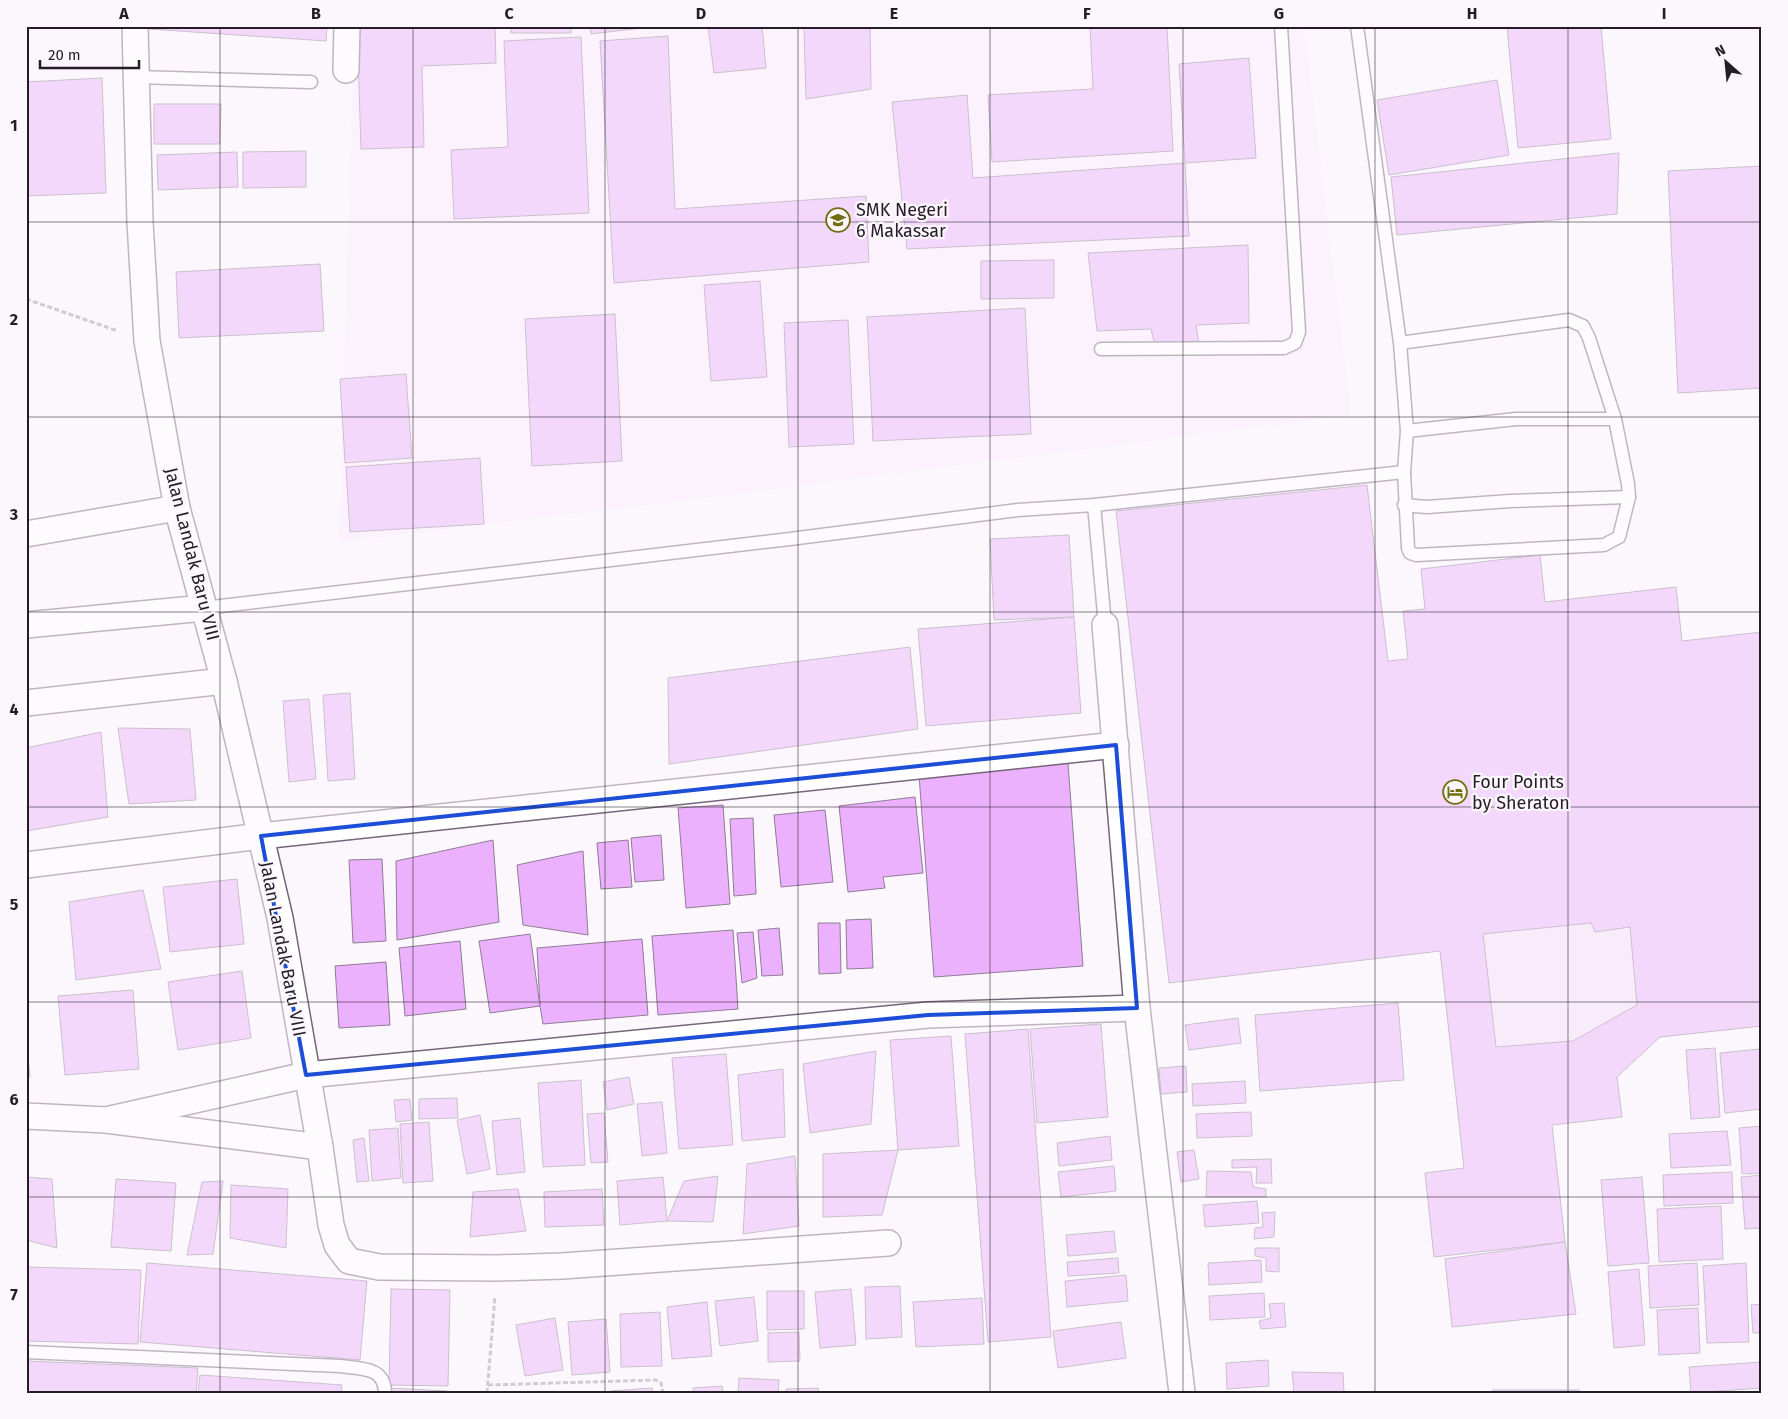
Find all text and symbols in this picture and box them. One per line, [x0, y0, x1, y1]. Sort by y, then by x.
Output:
text: A [118, 4, 129, 23]
text: B [311, 4, 321, 23]
text: C [504, 4, 514, 23]
text: D [696, 4, 706, 23]
text: E [890, 4, 898, 23]
text: F [1083, 4, 1091, 23]
text: G [1274, 4, 1284, 23]
text: H [1467, 4, 1477, 23]
text: I [1662, 4, 1666, 23]
scale bar [40, 38, 139, 70]
north arrow [1700, 38, 1750, 88]
text: N [1712, 41, 1728, 61]
text: 20 m [48, 46, 81, 64]
text: 1 [10, 116, 18, 135]
place label: SMK Negeri 6 Makassar [856, 199, 948, 242]
school or university icon: SMK Negeri 6 Makassar [825, 207, 851, 233]
text: 2 [10, 310, 18, 329]
street label: Jalan Landak Baru VIII [160, 465, 224, 643]
text: 3 [9, 505, 18, 524]
text: 4 [9, 700, 19, 719]
place label: Four Points by Sheraton [1472, 771, 1570, 814]
hotel icon: Four Points by Sheraton [1442, 779, 1468, 805]
street label: Jalan Landak Baru VIII [255, 860, 311, 1038]
text: 5 [10, 895, 19, 914]
text: 6 [9, 1090, 19, 1109]
text: 7 [10, 1285, 18, 1304]

